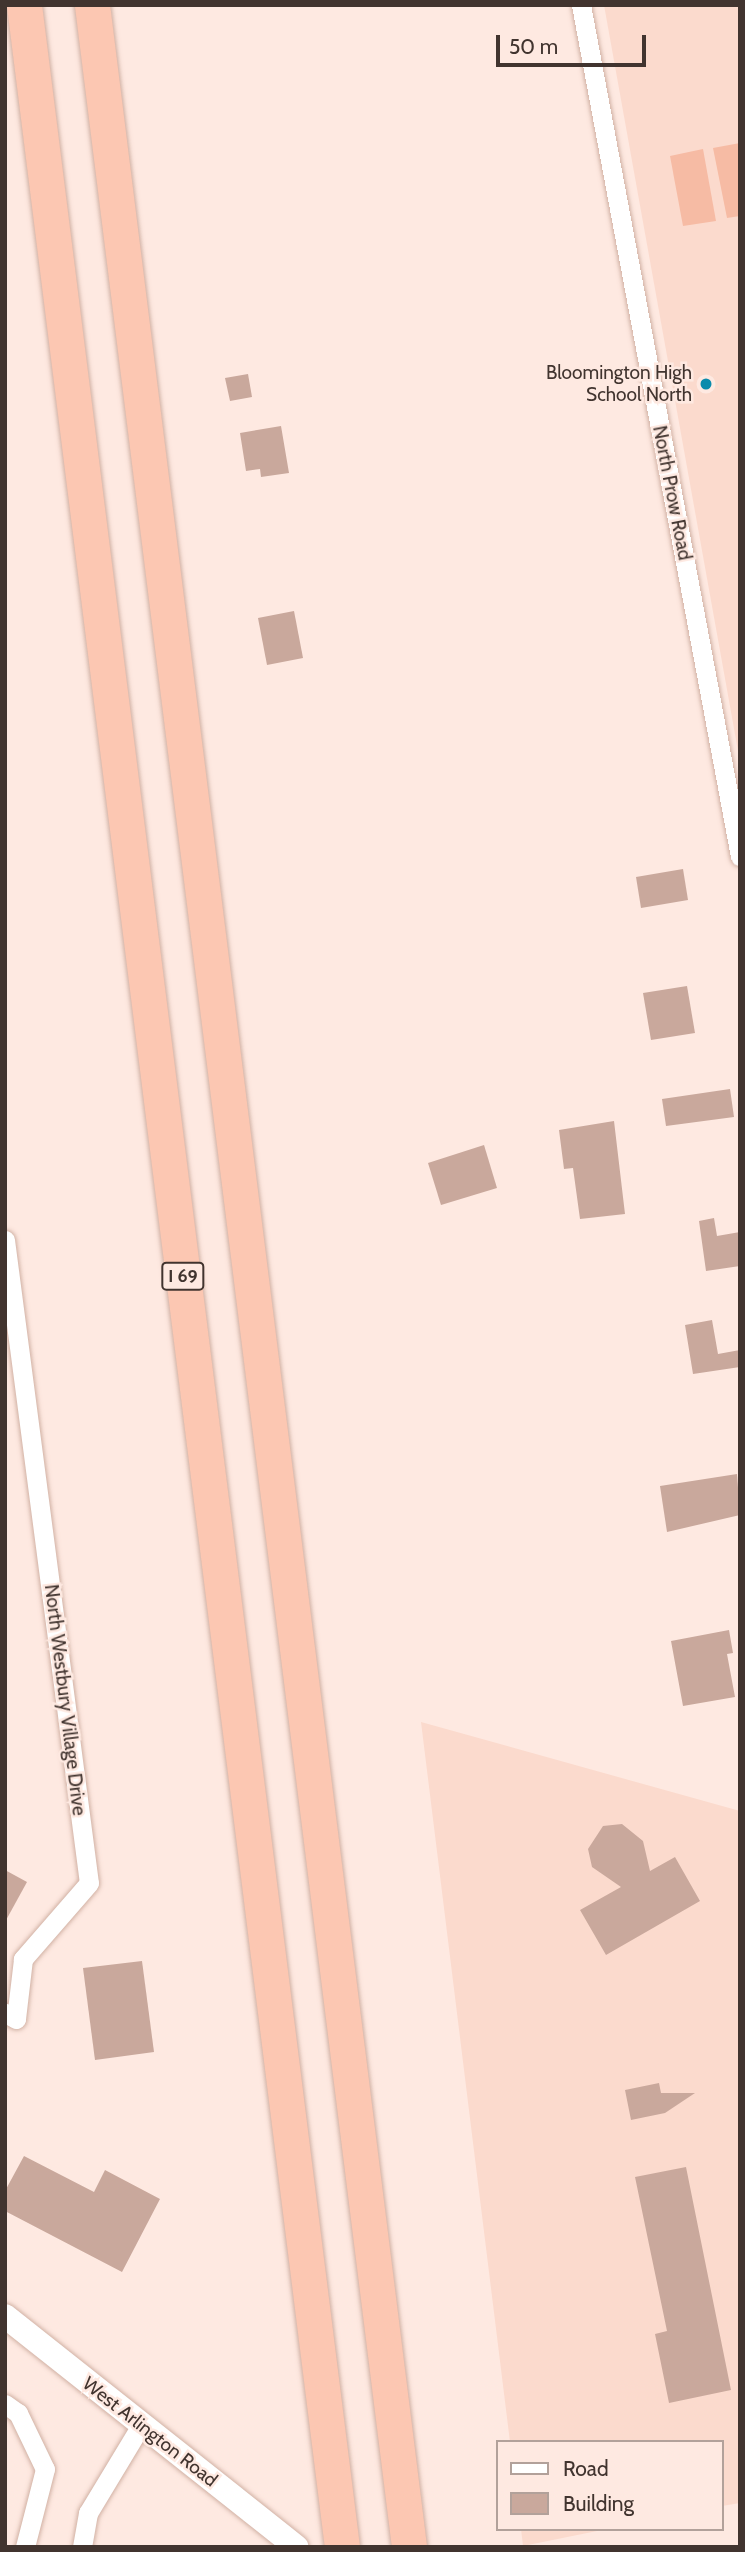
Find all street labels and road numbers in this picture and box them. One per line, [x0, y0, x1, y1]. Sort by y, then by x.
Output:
street label: North Prow Road [648, 424, 696, 562]
road number: I 69 [160, 1261, 206, 1290]
street label: North Westbury Village Drive [40, 1583, 90, 1817]
street label: West Arlington Road [78, 2372, 222, 2492]

